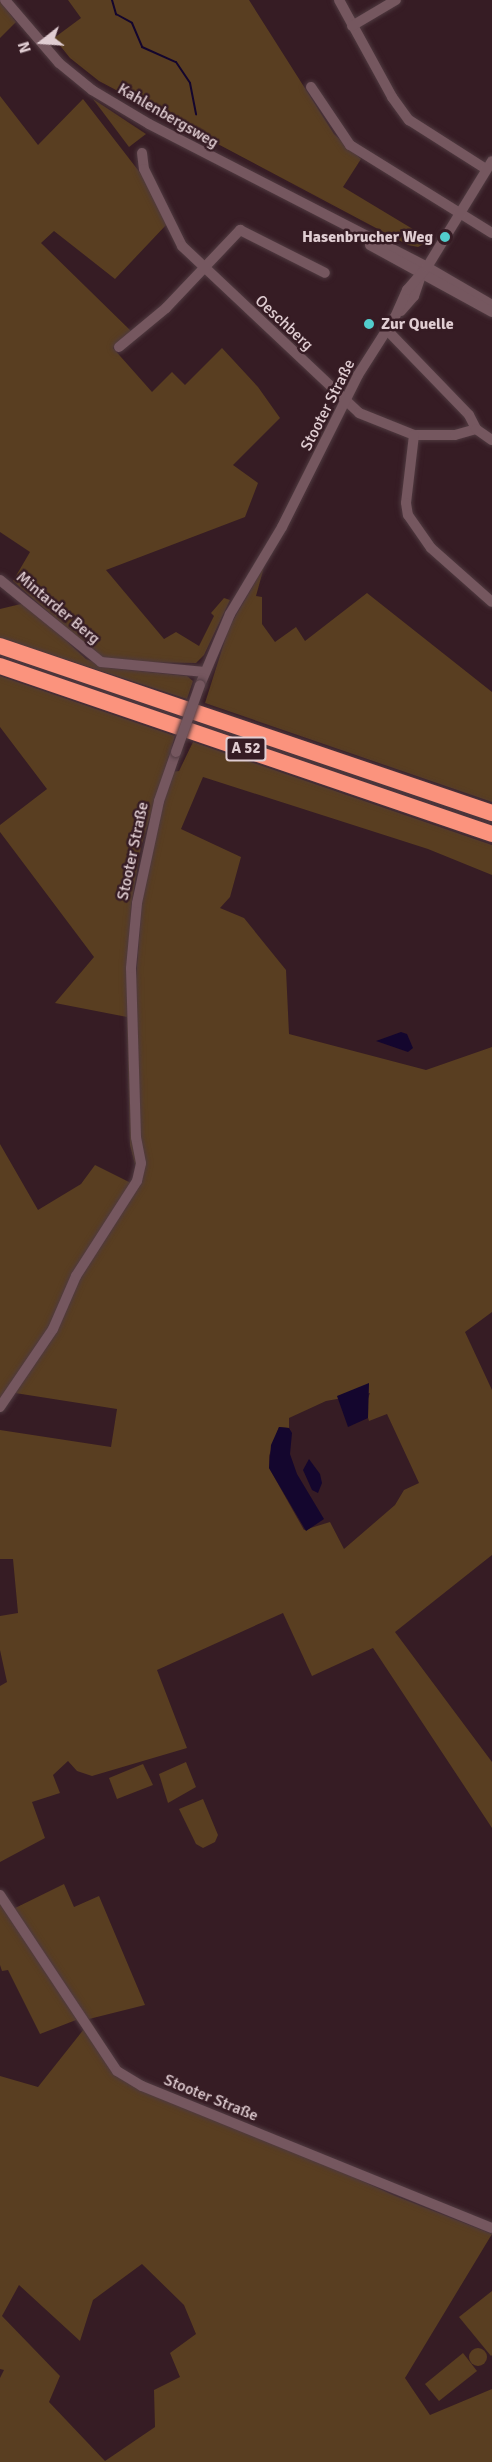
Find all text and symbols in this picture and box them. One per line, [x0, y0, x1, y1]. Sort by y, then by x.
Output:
north arrow [12, 12, 72, 72]
text: N [14, 39, 36, 56]
street label: Kahlenbergsweg [114, 79, 222, 153]
place label: Hasenbrucher Weg [302, 227, 433, 247]
marker: Hasenbrucher Weg [438, 230, 452, 244]
street label: Oeschberg [251, 291, 317, 355]
place label: Zur Quelle [381, 314, 454, 334]
marker: Zur Quelle [362, 317, 376, 331]
street label: Stooter Straße [297, 356, 359, 454]
street label: Mintarder Berg [12, 567, 104, 649]
road number: A 52 [225, 737, 267, 761]
street label: Stooter Straße [113, 800, 153, 902]
street label: Stooter Straße [161, 2070, 261, 2126]

